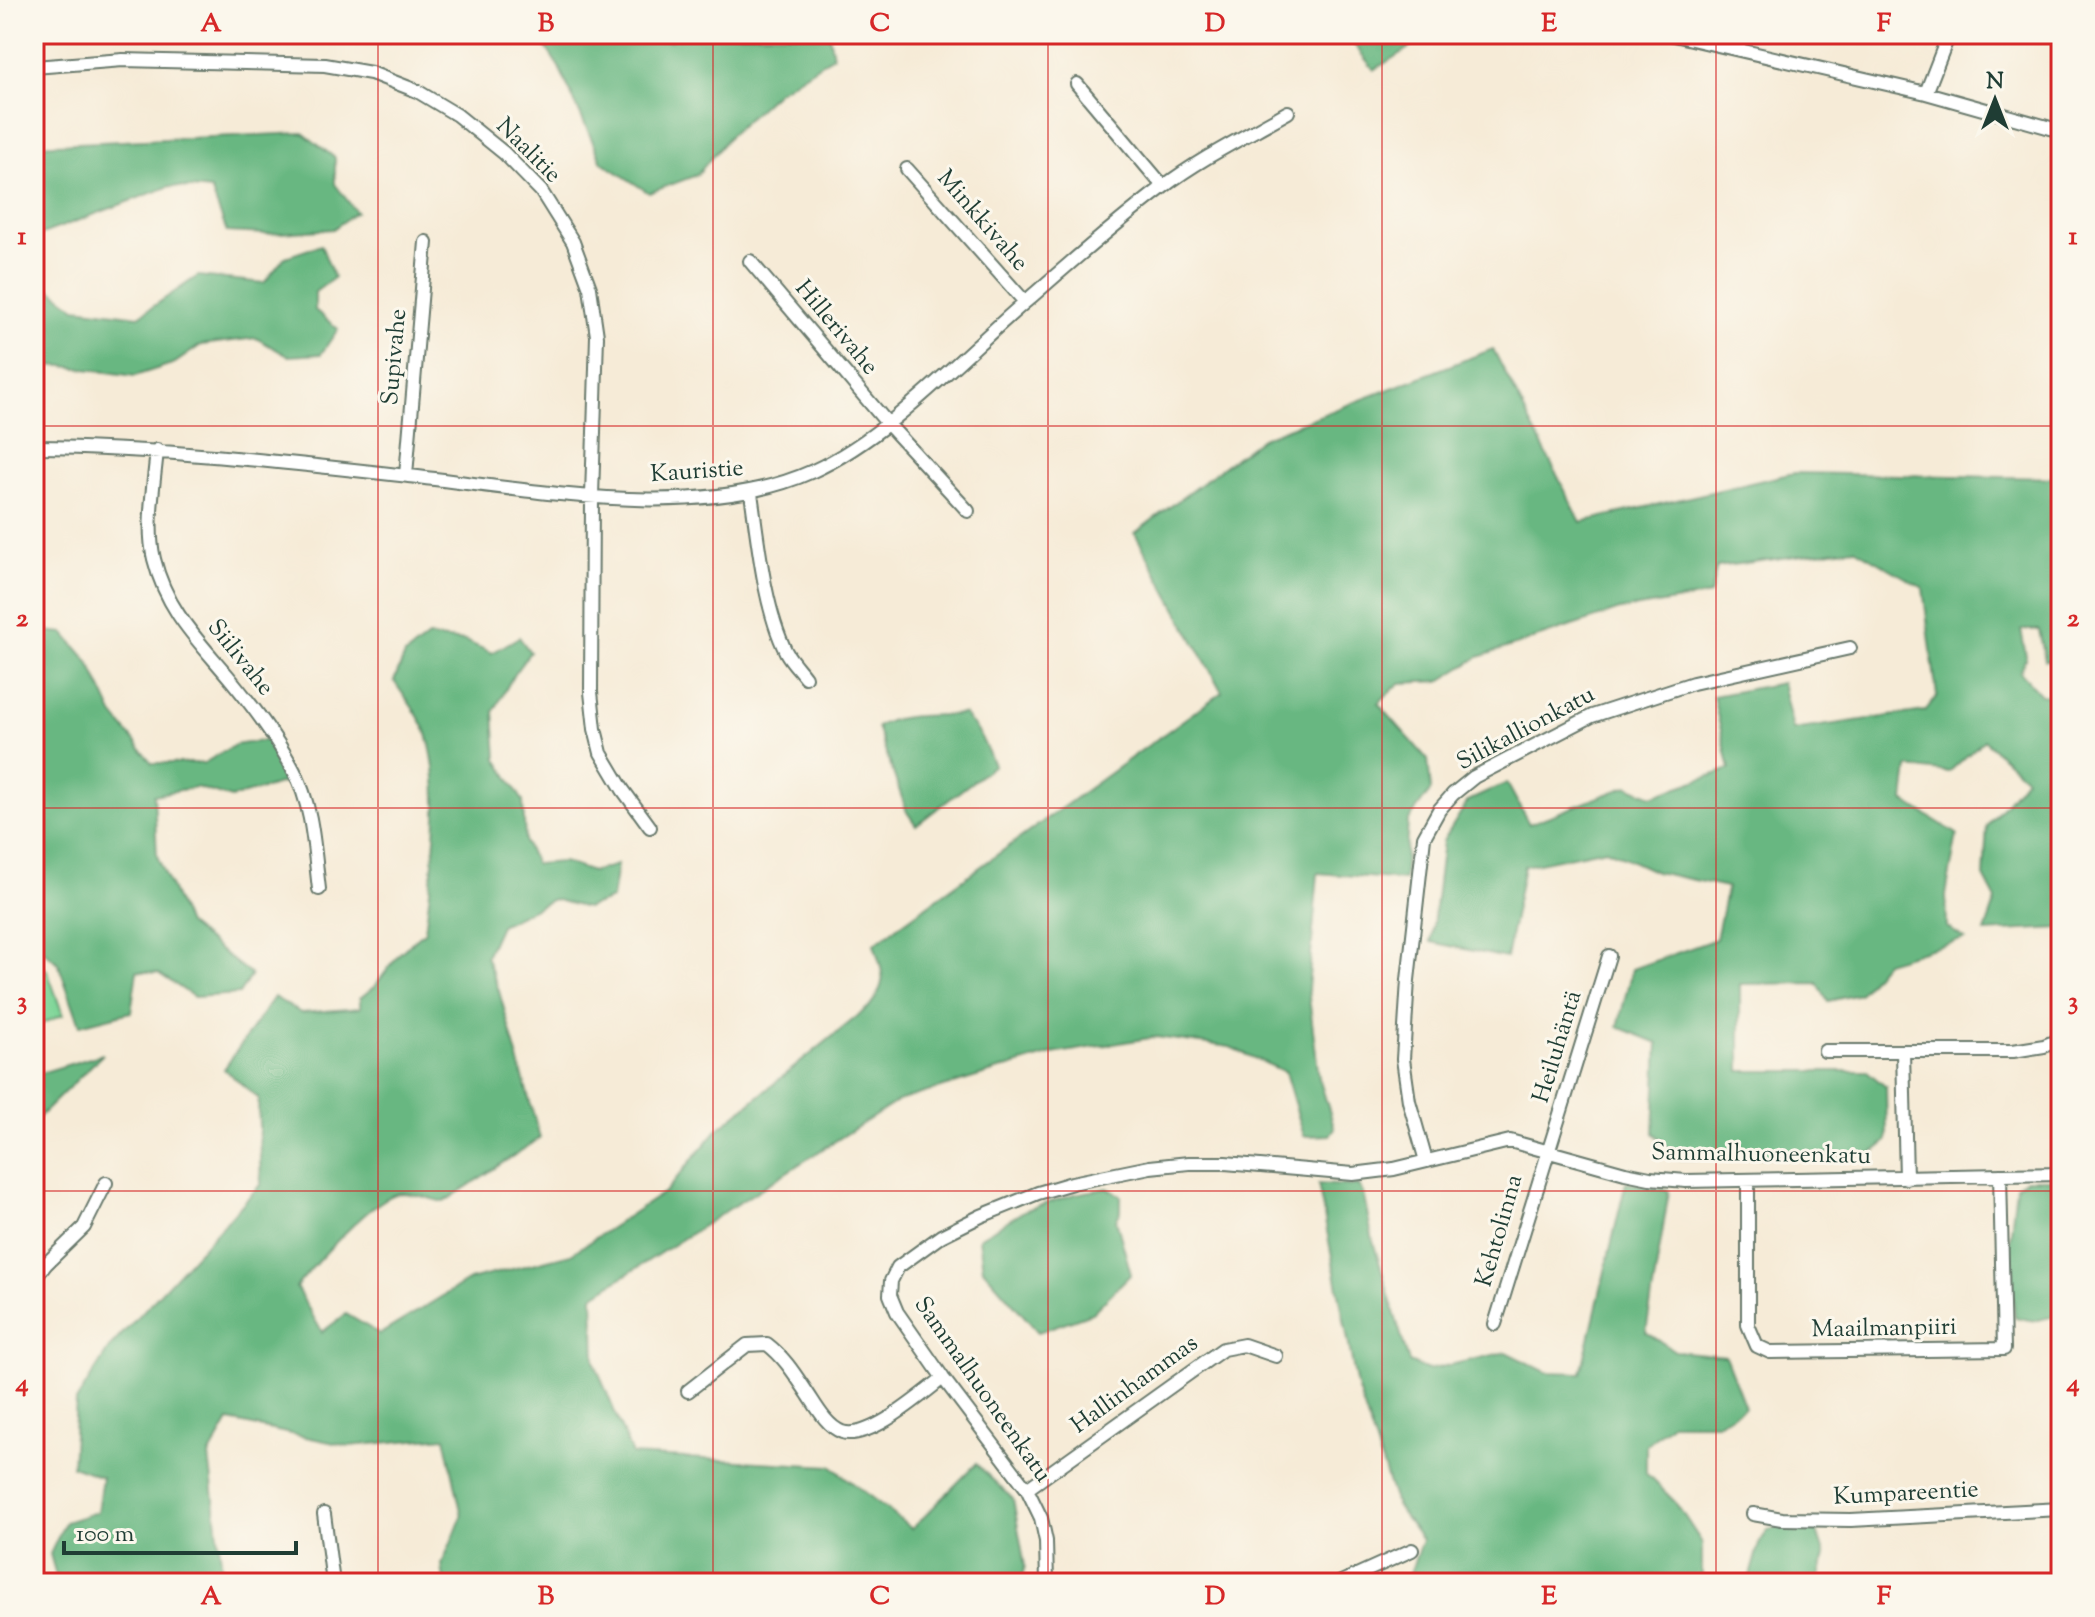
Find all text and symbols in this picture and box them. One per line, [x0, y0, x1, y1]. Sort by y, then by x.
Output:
text: A [200, 6, 222, 43]
text: B [538, 6, 555, 43]
text: C [870, 6, 890, 43]
text: D [1205, 6, 1225, 43]
text: E [1541, 6, 1557, 43]
text: F [1877, 6, 1892, 43]
north arrow [1955, 60, 2035, 140]
text: N [1986, 67, 2004, 99]
street label: Naalitie [487, 110, 569, 192]
street label: Minkkivahe [928, 163, 1036, 279]
text: 1 [18, 219, 27, 256]
text: 1 [2069, 219, 2078, 256]
street label: Hillerivahe [786, 273, 886, 383]
street label: Supivahe [374, 307, 416, 407]
street label: Kauristie [649, 452, 745, 492]
text: 2 [16, 601, 29, 638]
text: 2 [2067, 601, 2080, 638]
street label: Siilivahe [198, 612, 282, 704]
street label: Silikallionkatu [1451, 678, 1601, 780]
text: 3 [17, 984, 27, 1021]
text: 3 [2068, 984, 2078, 1021]
street label: Heiluhäntä [1525, 987, 1591, 1107]
street label: Sammalhuoneenkatu [1651, 1136, 1871, 1174]
street label: Kehtolinna [1468, 1171, 1532, 1291]
street label: Sammalhuoneenkatu [905, 1290, 1059, 1490]
street label: Maailmanpiiri [1811, 1311, 1957, 1347]
street label: Hallinhammas [1064, 1327, 1206, 1443]
text: 4 [14, 1366, 29, 1403]
text: 4 [2065, 1366, 2080, 1403]
street label: Kumpareentie [1832, 1473, 1980, 1515]
scale bar [64, 1505, 296, 1555]
text: 100 m [76, 1518, 134, 1552]
text: A [200, 1579, 222, 1616]
text: B [538, 1579, 555, 1616]
text: C [870, 1579, 890, 1616]
text: D [1205, 1579, 1225, 1616]
text: E [1541, 1579, 1557, 1616]
text: F [1877, 1579, 1892, 1616]

